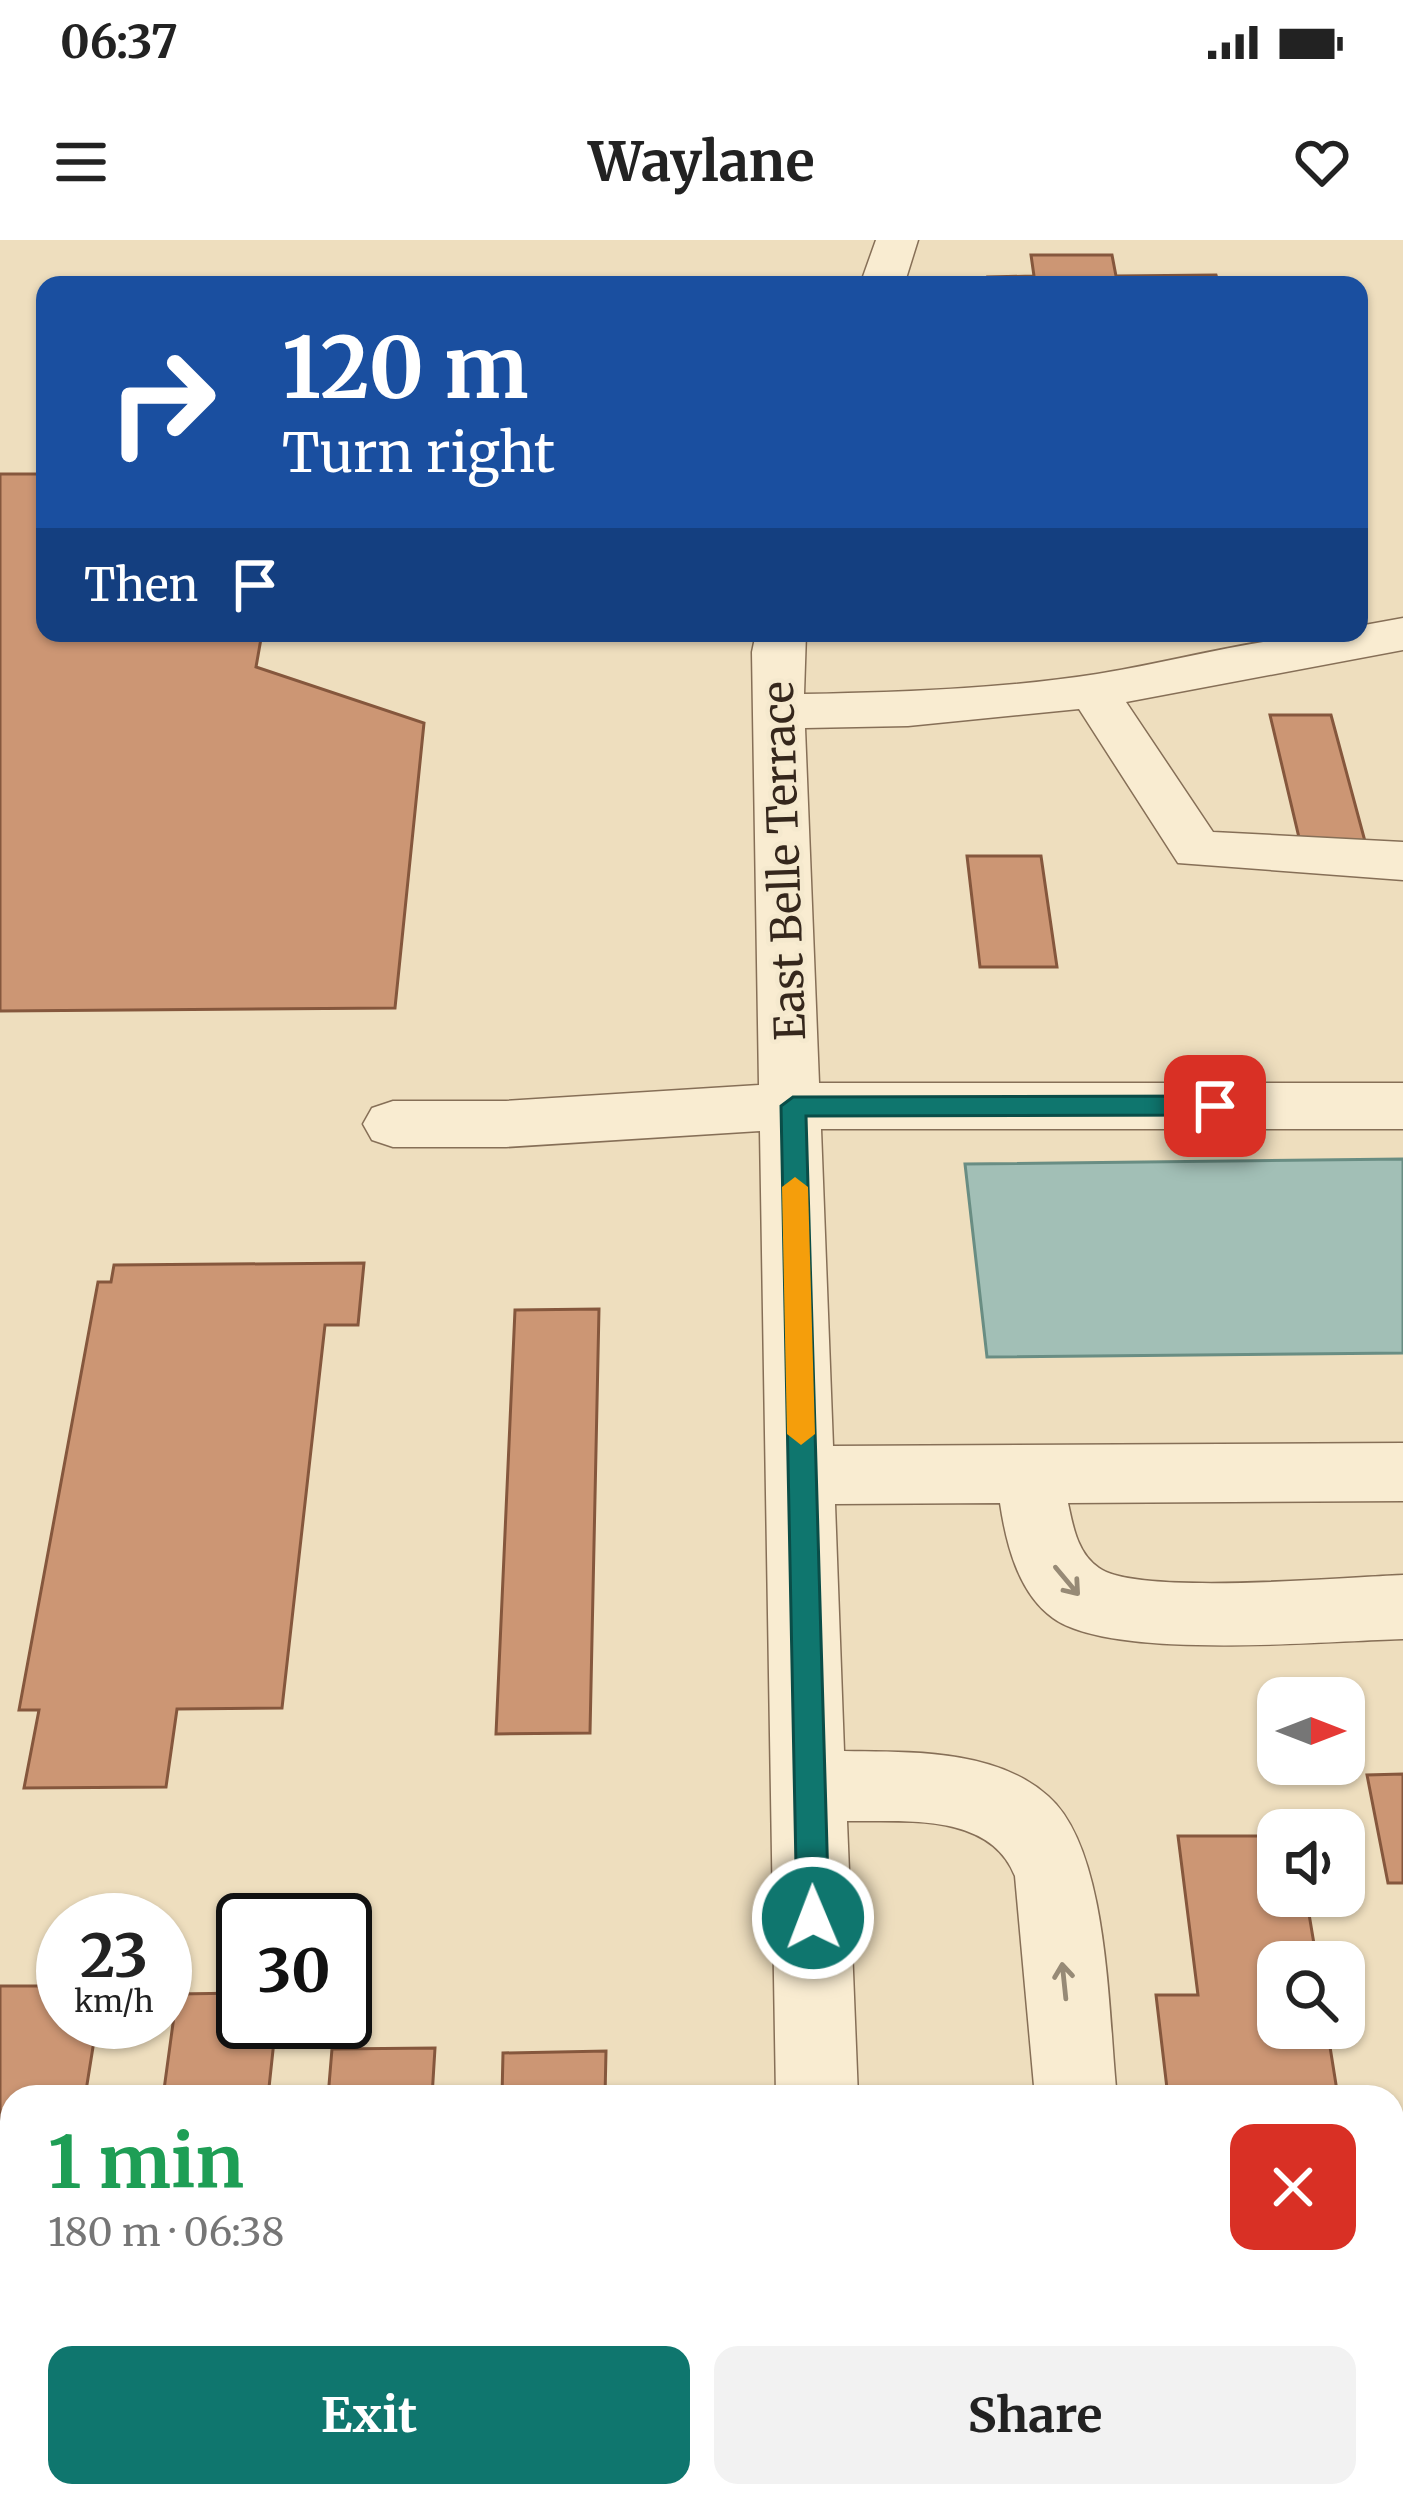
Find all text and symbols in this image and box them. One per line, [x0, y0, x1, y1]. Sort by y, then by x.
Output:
text: 06:37 [60, 14, 178, 70]
text: Waylane [588, 128, 815, 196]
icon: menu [48, 129, 114, 195]
icon: heart [1289, 129, 1355, 195]
text: 120 m [282, 315, 529, 421]
icon: right [84, 324, 240, 480]
text: Turn right [282, 419, 555, 487]
icon: arrive [222, 552, 288, 618]
text: Then [84, 557, 198, 613]
street label: East Belle Terrace [752, 680, 816, 1042]
pin [1164, 1055, 1266, 1157]
icon: arrive [1182, 1073, 1248, 1139]
one-way arrow [1053, 1565, 1081, 1596]
north arrow [1257, 1677, 1365, 1785]
map controls [1257, 1677, 1365, 2049]
button: sound [1257, 1809, 1365, 1917]
position arrow [750, 1855, 876, 1981]
speed limit sign: 30 [216, 1893, 372, 2049]
text: 23 [80, 1918, 148, 1993]
button: search [1257, 1941, 1365, 2049]
one-way arrow [1052, 1962, 1075, 2001]
text: km/h [74, 1982, 154, 2020]
text: 1 min [48, 2117, 244, 2208]
button: close [1230, 2124, 1356, 2250]
text: 180 m · 06:38 [48, 2208, 284, 2257]
button: Exit [48, 2346, 690, 2484]
button: Share [714, 2346, 1356, 2484]

